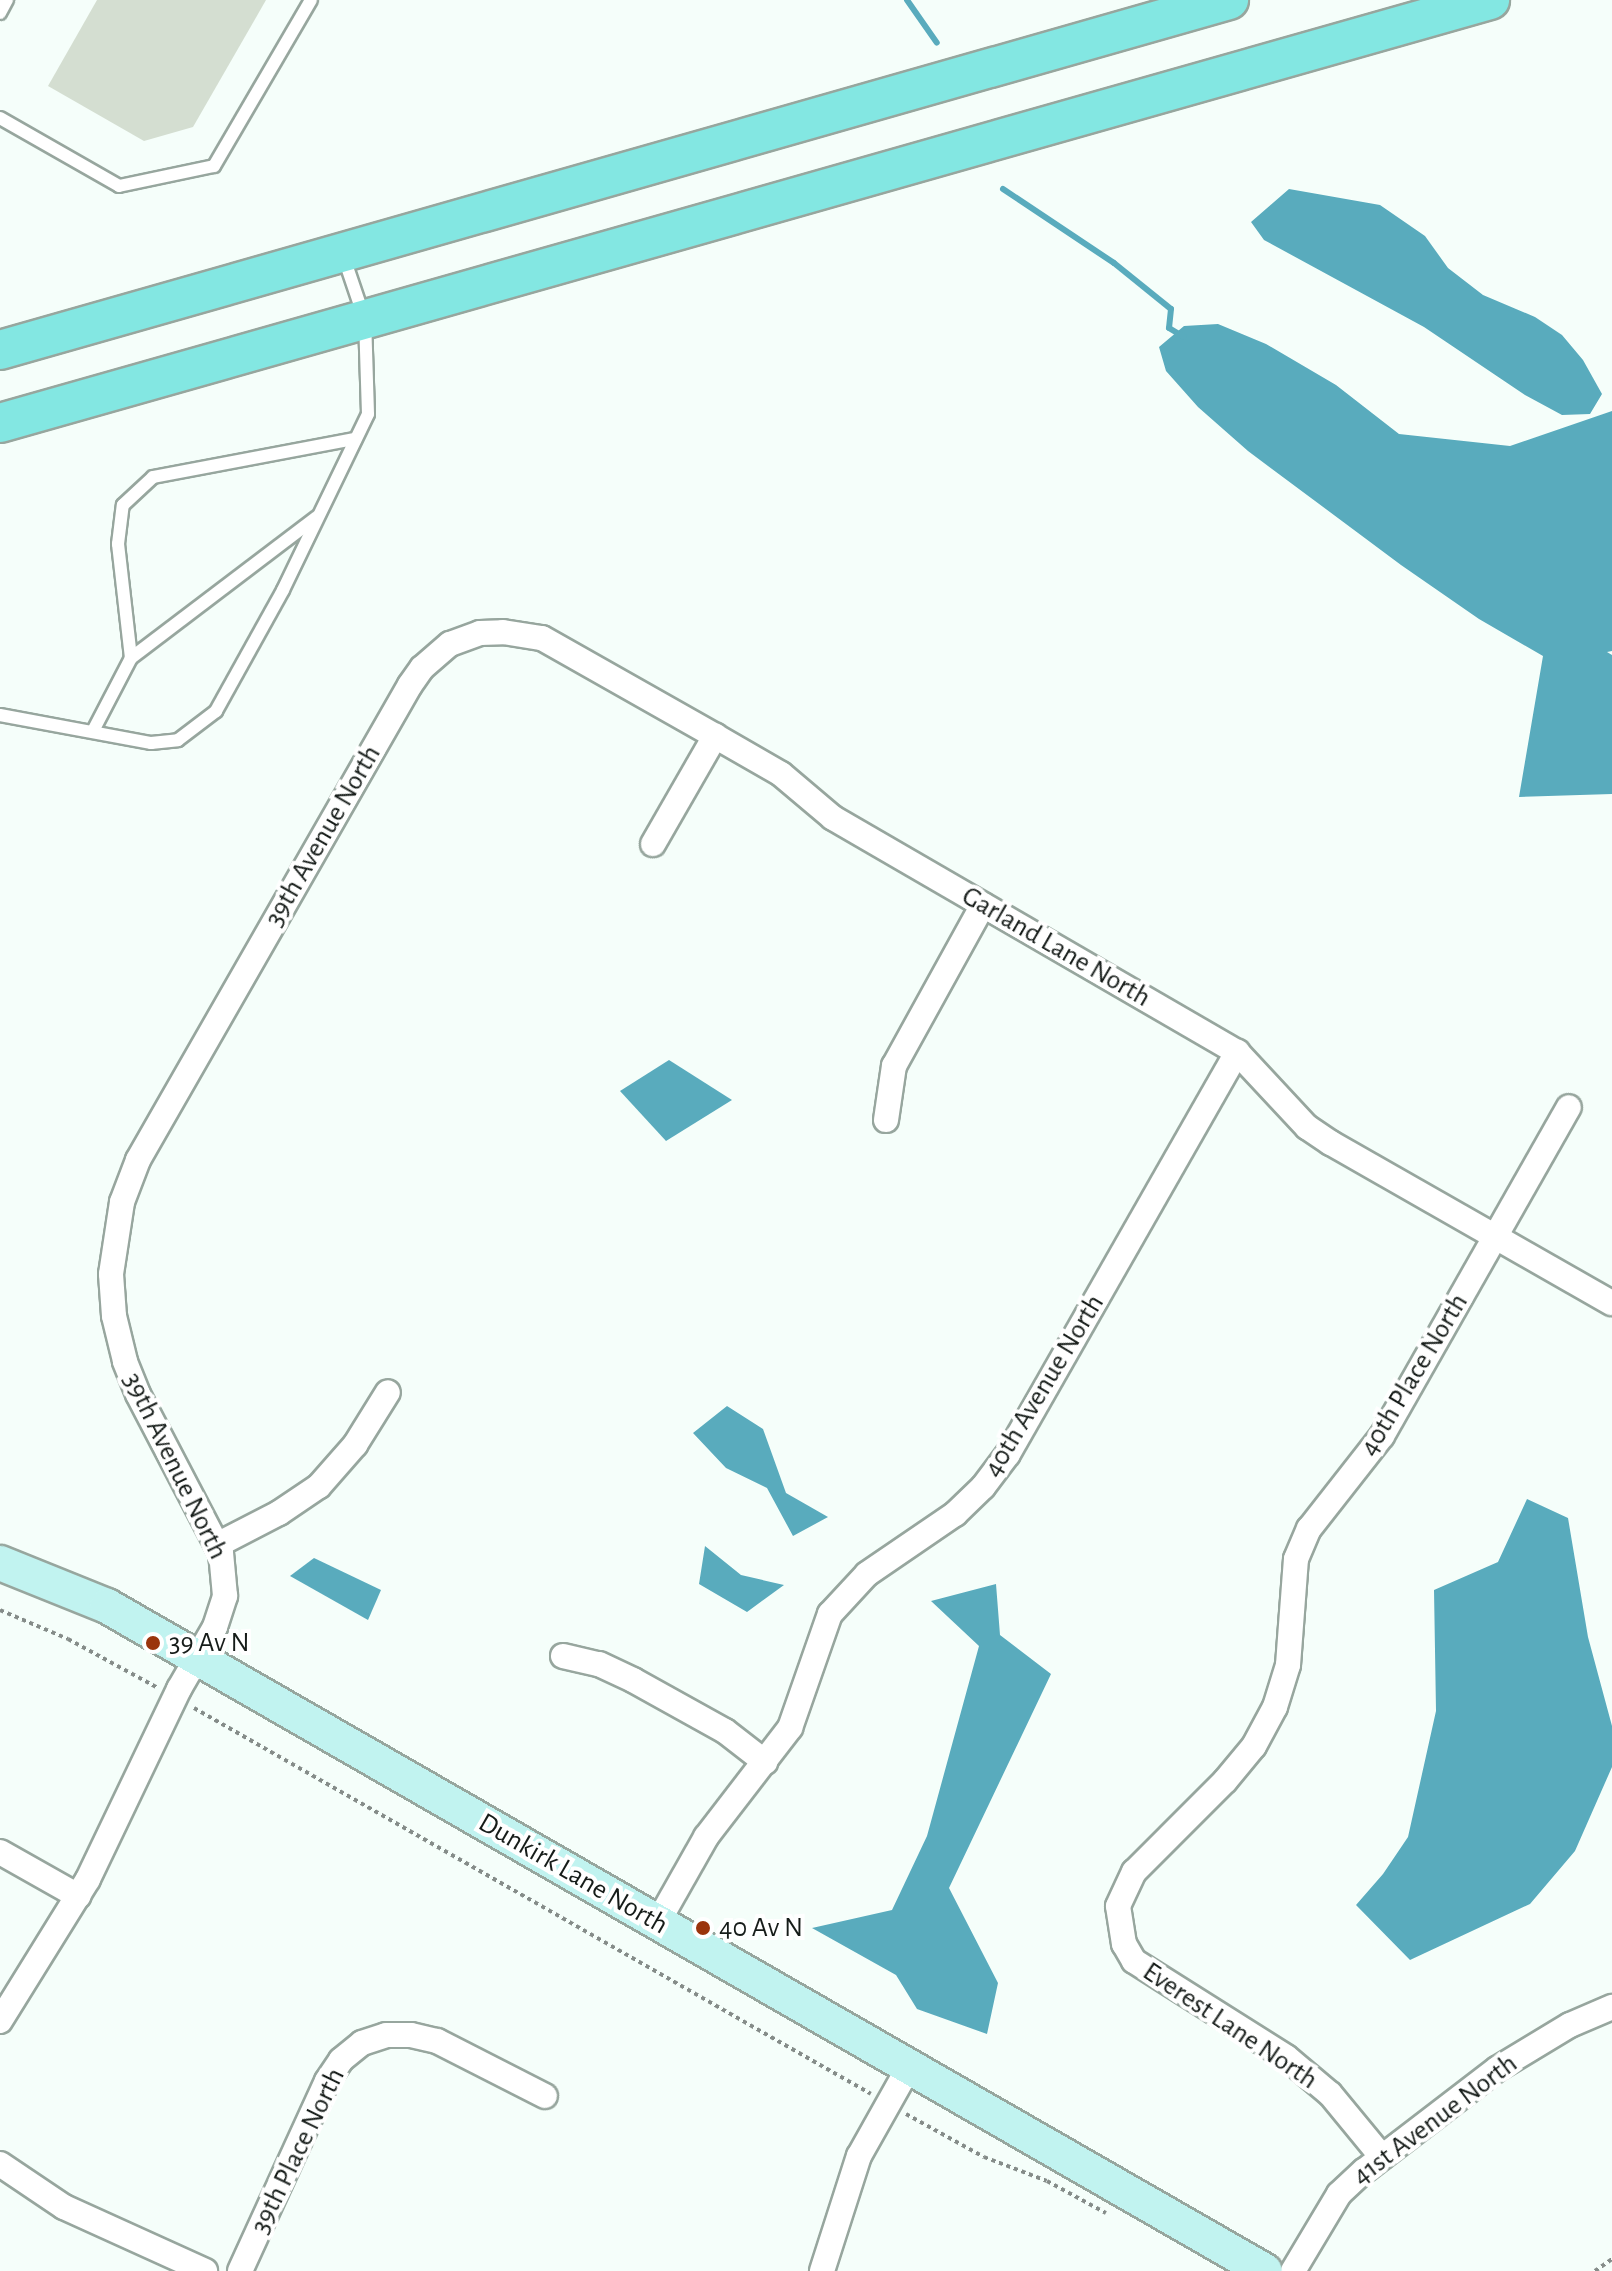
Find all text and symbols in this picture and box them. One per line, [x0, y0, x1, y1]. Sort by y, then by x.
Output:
street label: 39th Avenue North [258, 739, 388, 933]
street label: Garland Lane North [956, 879, 1156, 1015]
street label: 40th Place North [1352, 1288, 1476, 1462]
street label: 40th Avenue North [976, 1289, 1112, 1483]
street label: 39th Avenue North [115, 1367, 235, 1565]
place label: 39 Av N [169, 1626, 250, 1660]
marker: 39 Av N [144, 1634, 162, 1652]
street label: Dunkirk Lane North [472, 1806, 674, 1942]
place label: 40 Av N [719, 1911, 803, 1945]
marker: 40 Av N [694, 1919, 712, 1937]
street label: Everest Lane North [1136, 1955, 1324, 2097]
street label: 41st Avenue North [1346, 2047, 1524, 2193]
street label: 39th Place North [243, 2063, 353, 2239]

